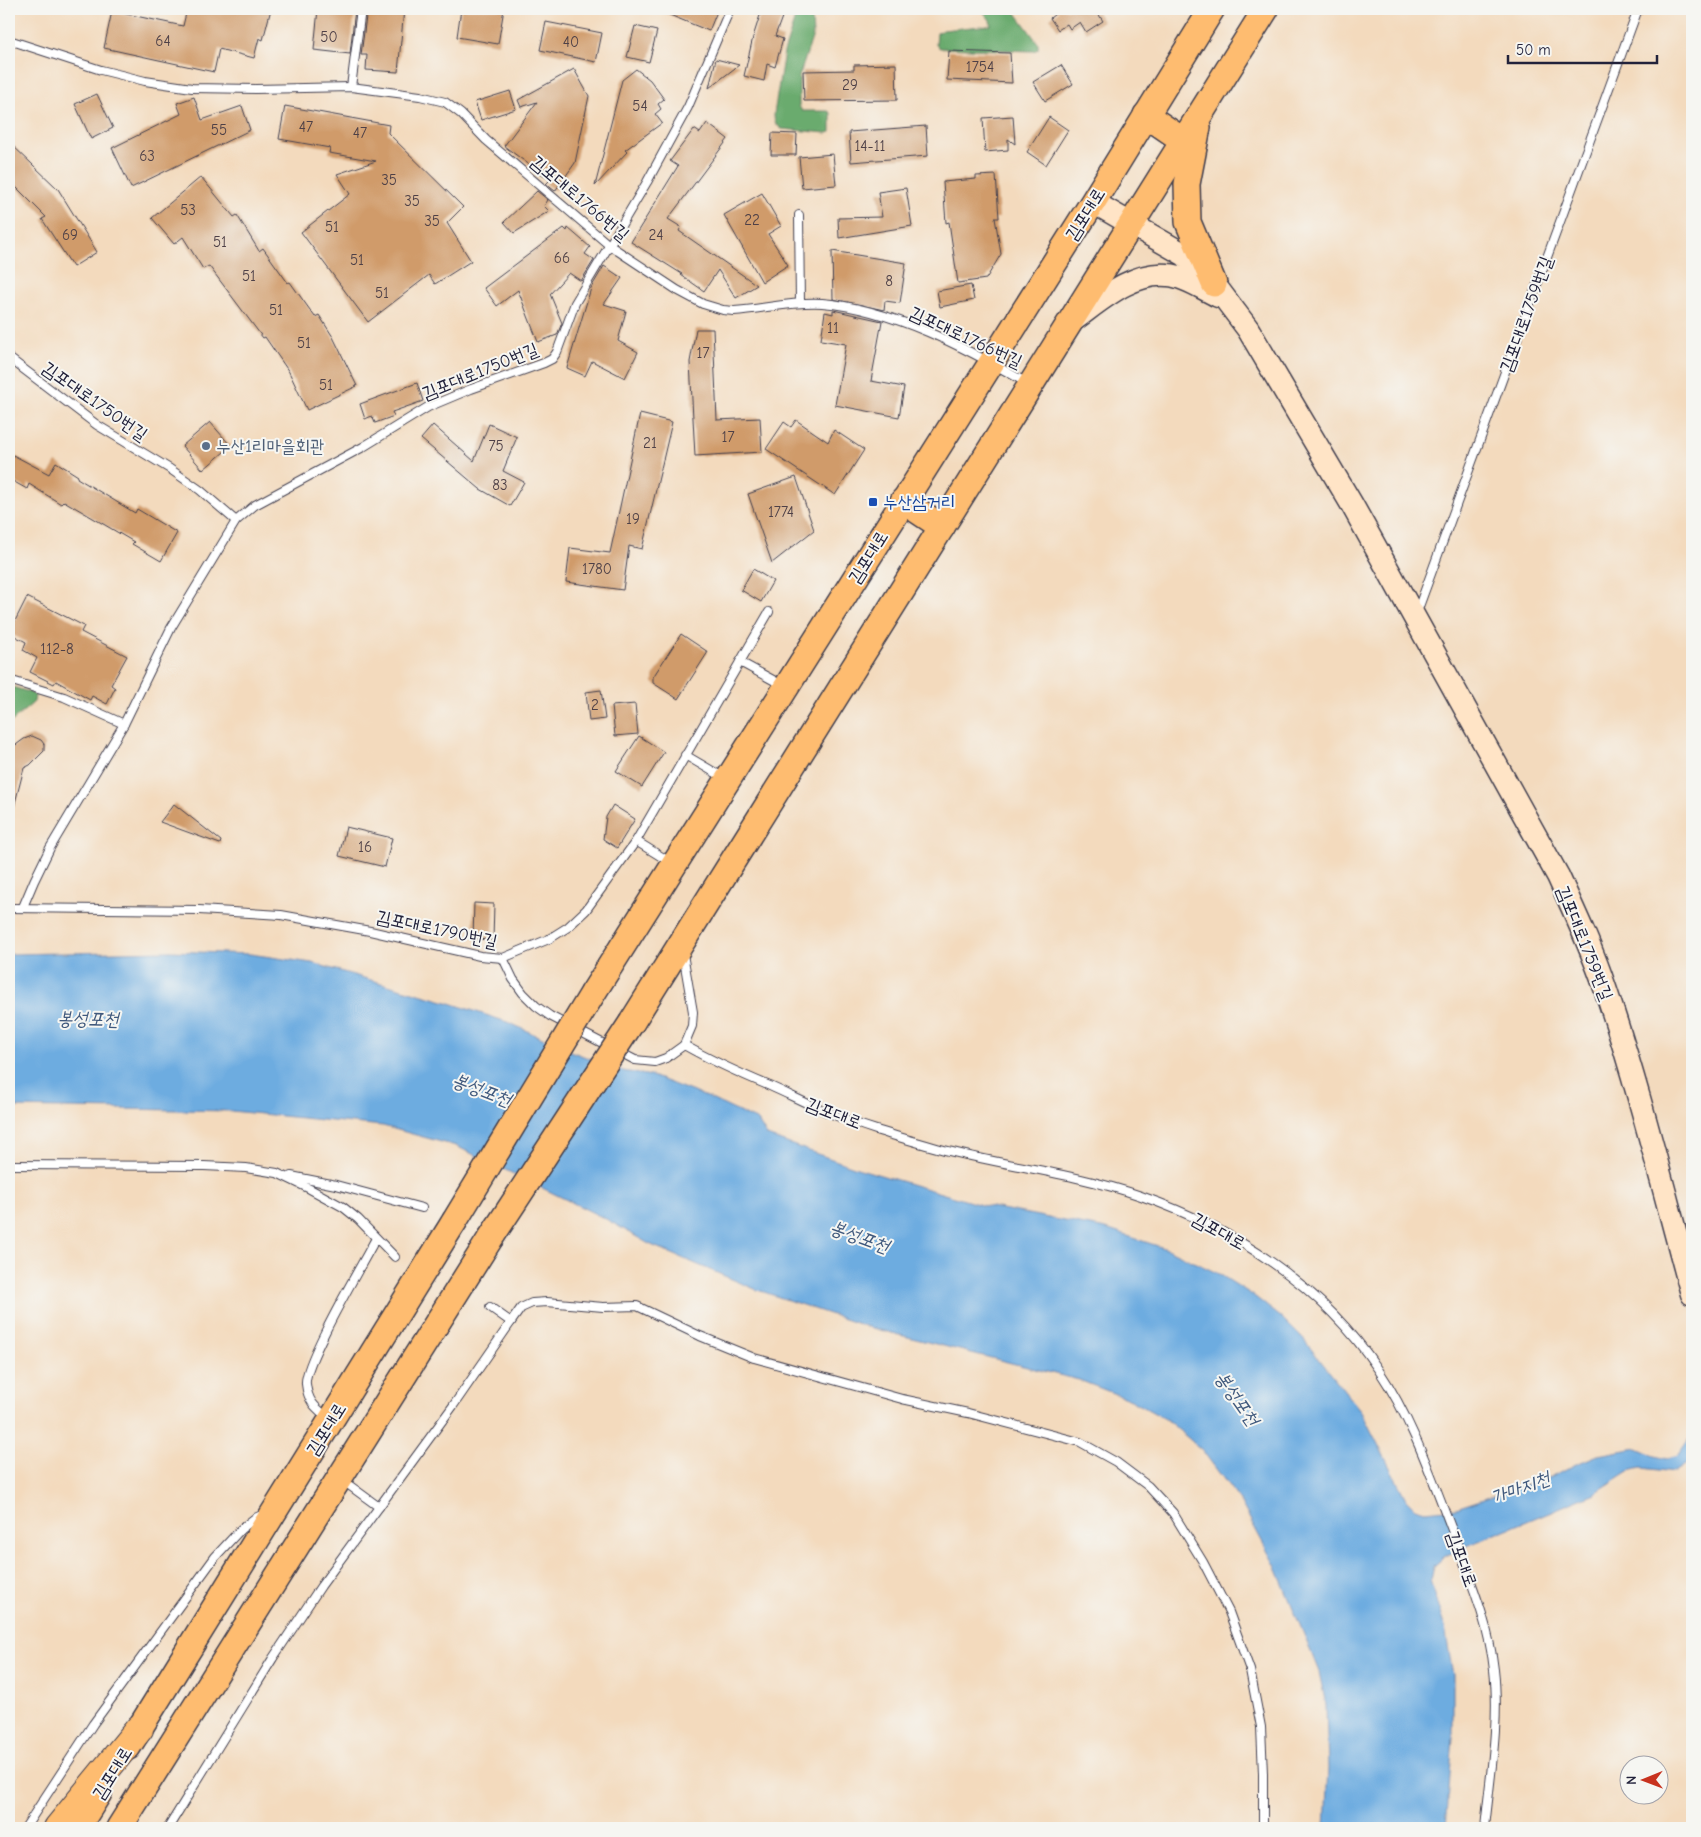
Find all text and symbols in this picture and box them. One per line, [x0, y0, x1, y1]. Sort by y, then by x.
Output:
house number: 50 [320, 28, 338, 46]
house number: 64 [155, 32, 171, 50]
scale bar [1508, 32, 1657, 64]
house number: 40 [563, 33, 579, 51]
text: 50 m [1516, 41, 1551, 59]
house number: 1754 [966, 58, 994, 76]
house number: 29 [842, 76, 858, 94]
house number: 54 [632, 97, 648, 115]
house number: 47 [299, 118, 313, 136]
house number: 55 [211, 121, 227, 139]
house number: 47 [353, 124, 367, 142]
house number: 14-11 [854, 137, 886, 155]
house number: 63 [139, 147, 155, 165]
street label: 김포대로1766번길 [526, 151, 634, 246]
house number: 35 [381, 171, 397, 189]
street label: 김포대로 [1061, 184, 1110, 244]
house number: 35 [404, 192, 420, 210]
house number: 53 [180, 201, 196, 219]
house number: 22 [744, 211, 760, 229]
house number: 35 [424, 212, 440, 230]
house number: 51 [325, 218, 339, 236]
house number: 69 [62, 226, 78, 244]
house number: 24 [648, 226, 664, 244]
house number: 51 [213, 233, 227, 251]
house number: 66 [554, 249, 570, 267]
house number: 51 [350, 251, 364, 269]
street label: 김포대로1759번길 [1496, 253, 1557, 375]
house number: 51 [242, 267, 256, 285]
house number: 8 [885, 272, 893, 290]
house number: 51 [375, 284, 389, 302]
house number: 51 [269, 301, 283, 319]
street label: 김포대로1766번길 [906, 302, 1026, 373]
house number: 11 [827, 319, 839, 337]
house number: 51 [297, 334, 311, 352]
street label: 김포대로1750번길 [419, 338, 542, 404]
house number: 17 [696, 344, 710, 362]
street label: 김포대로1750번길 [38, 357, 152, 446]
house number: 51 [319, 376, 333, 394]
house number: 17 [721, 428, 735, 446]
house number: 21 [643, 434, 657, 452]
place label: 누산1리마을회관 [216, 436, 325, 457]
house number: 75 [488, 437, 504, 455]
marker: 누산1리마을회관 [200, 440, 212, 452]
house number: 83 [492, 476, 508, 494]
place label: 누산삼거리 [883, 492, 955, 513]
marker: 누산삼거리 [867, 496, 879, 508]
house number: 1774 [768, 503, 794, 521]
house number: 19 [626, 510, 640, 528]
street label: 김포대로 [844, 527, 893, 587]
house number: 1780 [582, 560, 612, 578]
house number: 112-8 [40, 640, 74, 658]
house number: 2 [591, 696, 599, 714]
house number: 16 [358, 838, 372, 856]
street label: 김포대로1759번길 [1552, 883, 1617, 1004]
street label: 김포대로1790번길 [375, 906, 500, 953]
water label: 봉성포천 [57, 1007, 120, 1031]
water label: 봉성포천 [449, 1069, 516, 1112]
street label: 김포대로 [803, 1093, 865, 1134]
street label: 김포대로 [1188, 1208, 1249, 1255]
water label: 봉성포천 [827, 1216, 894, 1258]
water label: 봉성포천 [1211, 1367, 1265, 1431]
street label: 김포대로 [302, 1399, 351, 1459]
water label: 가마지천 [1488, 1467, 1554, 1509]
street label: 김포대로 [1442, 1528, 1481, 1590]
street label: 김포대로 [88, 1743, 137, 1803]
north arrow [1618, 1754, 1668, 1804]
text: N [1623, 1776, 1640, 1785]

